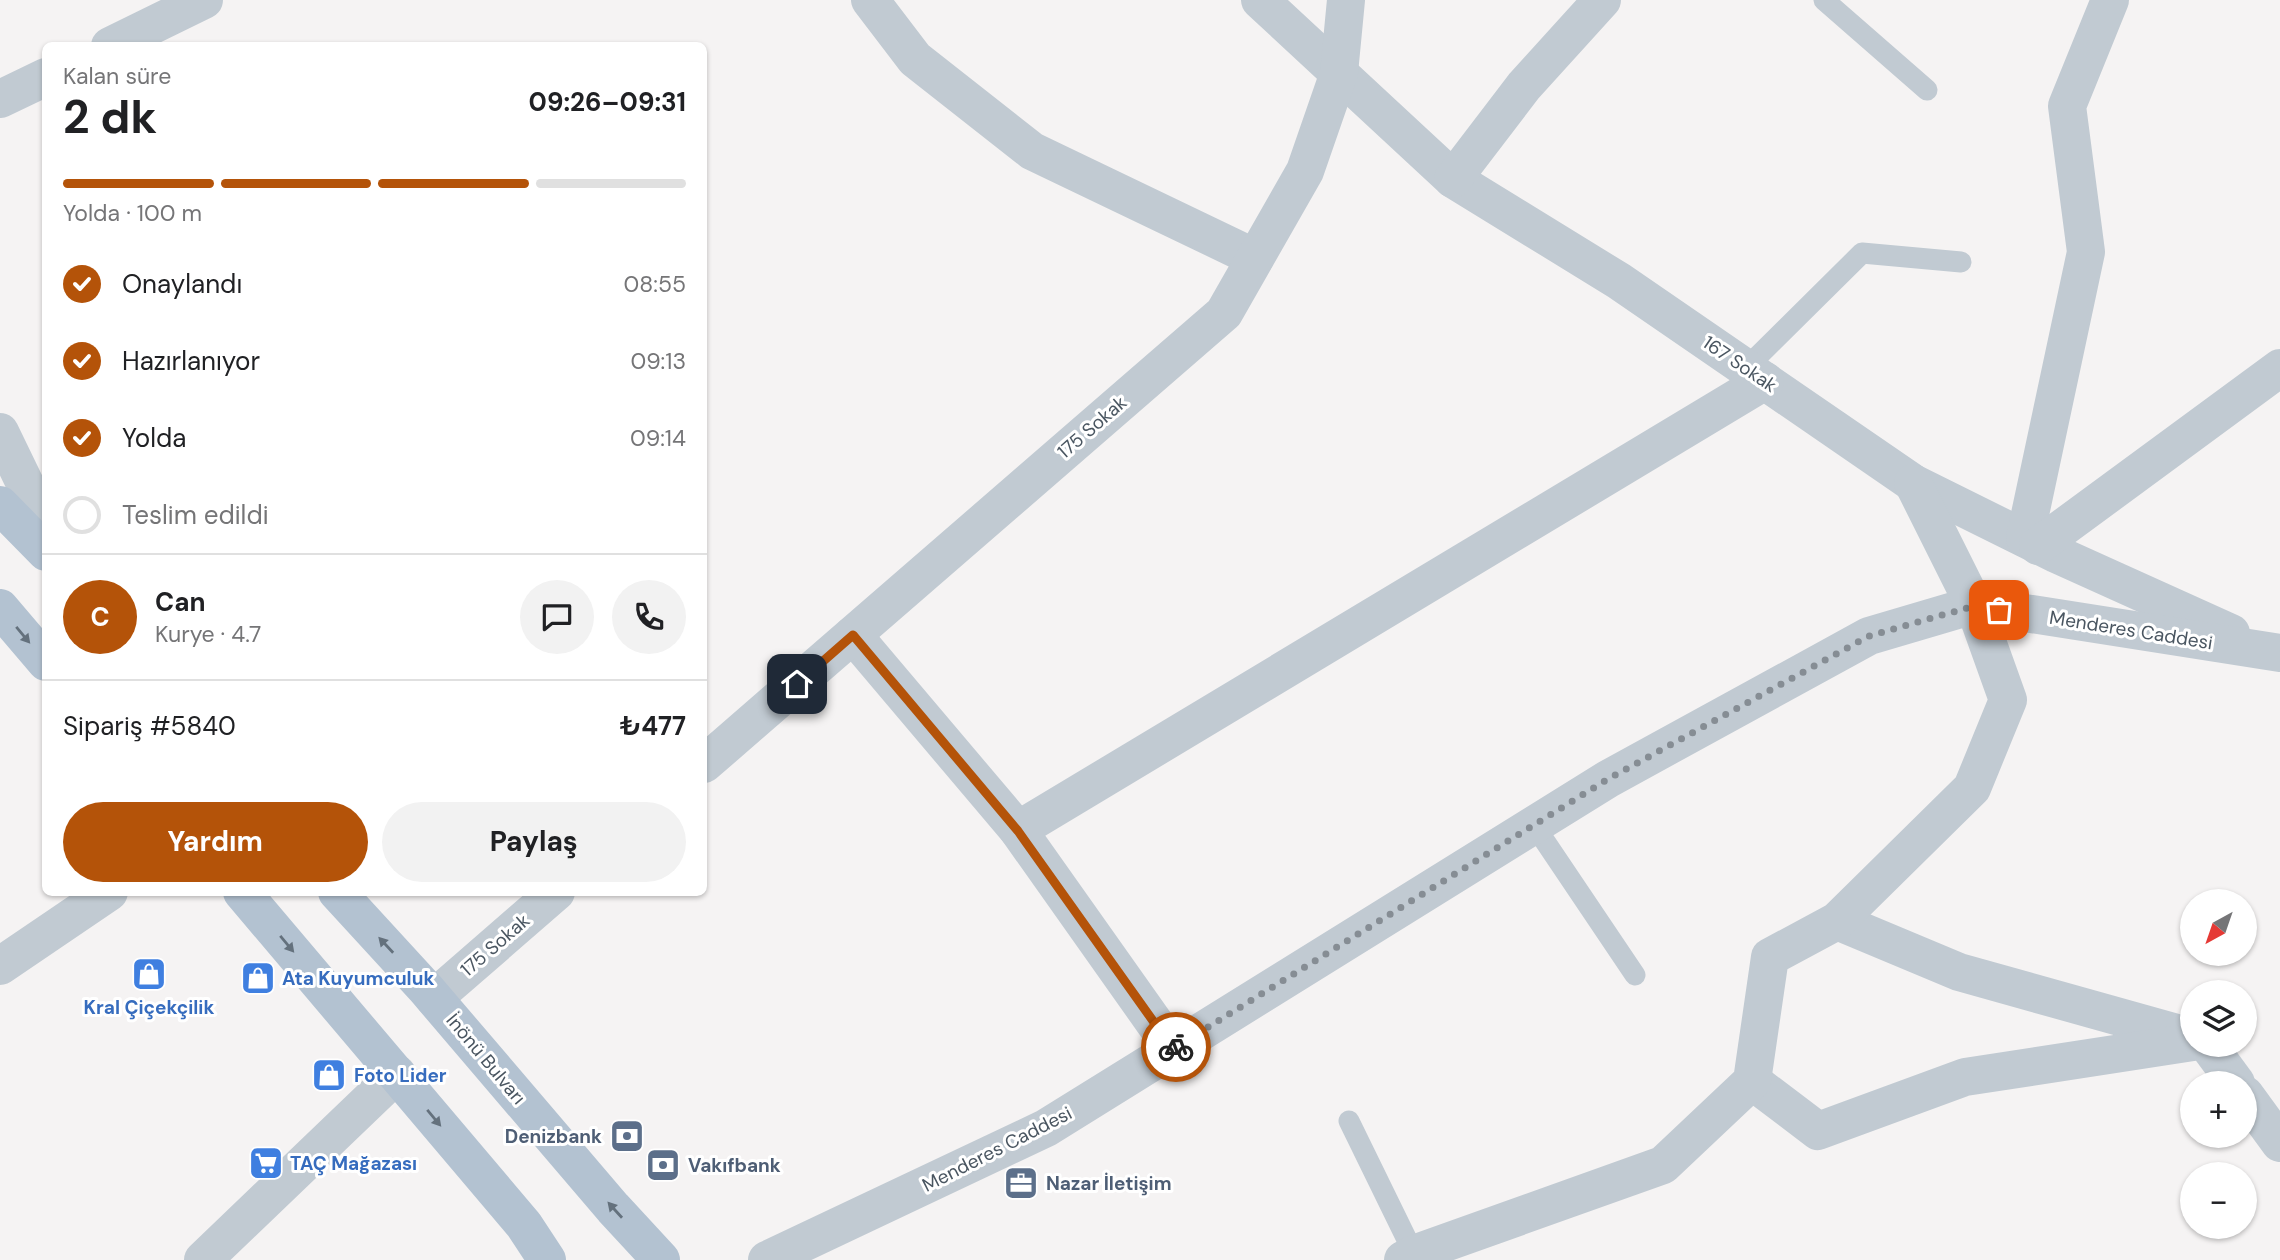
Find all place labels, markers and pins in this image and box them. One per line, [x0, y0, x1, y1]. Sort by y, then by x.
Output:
pin [1969, 580, 2029, 640]
pin [767, 654, 827, 714]
shop icon: Kral Çiçekçilik [130, 955, 168, 993]
shop icon: Ata Kuyumculuk [239, 959, 277, 997]
place label: Ata Kuyumculuk [282, 966, 434, 991]
place label: Kral Çiçekçilik [84, 995, 214, 1020]
shop icon: Foto Lider [310, 1056, 348, 1094]
place label: Foto Lider [354, 1063, 447, 1088]
bank icon: Denizbank [608, 1117, 646, 1155]
place label: Denizbank [505, 1124, 602, 1149]
supermarket icon: TAÇ Mağazası [247, 1144, 285, 1182]
bank icon: Vakıfbank [644, 1146, 682, 1184]
place label: TAÇ Mağazası [290, 1151, 417, 1176]
place label: Vakıfbank [688, 1153, 781, 1178]
office icon: Nazar İletişim [1002, 1164, 1040, 1202]
place label: Nazar İletişim [1046, 1171, 1172, 1196]

